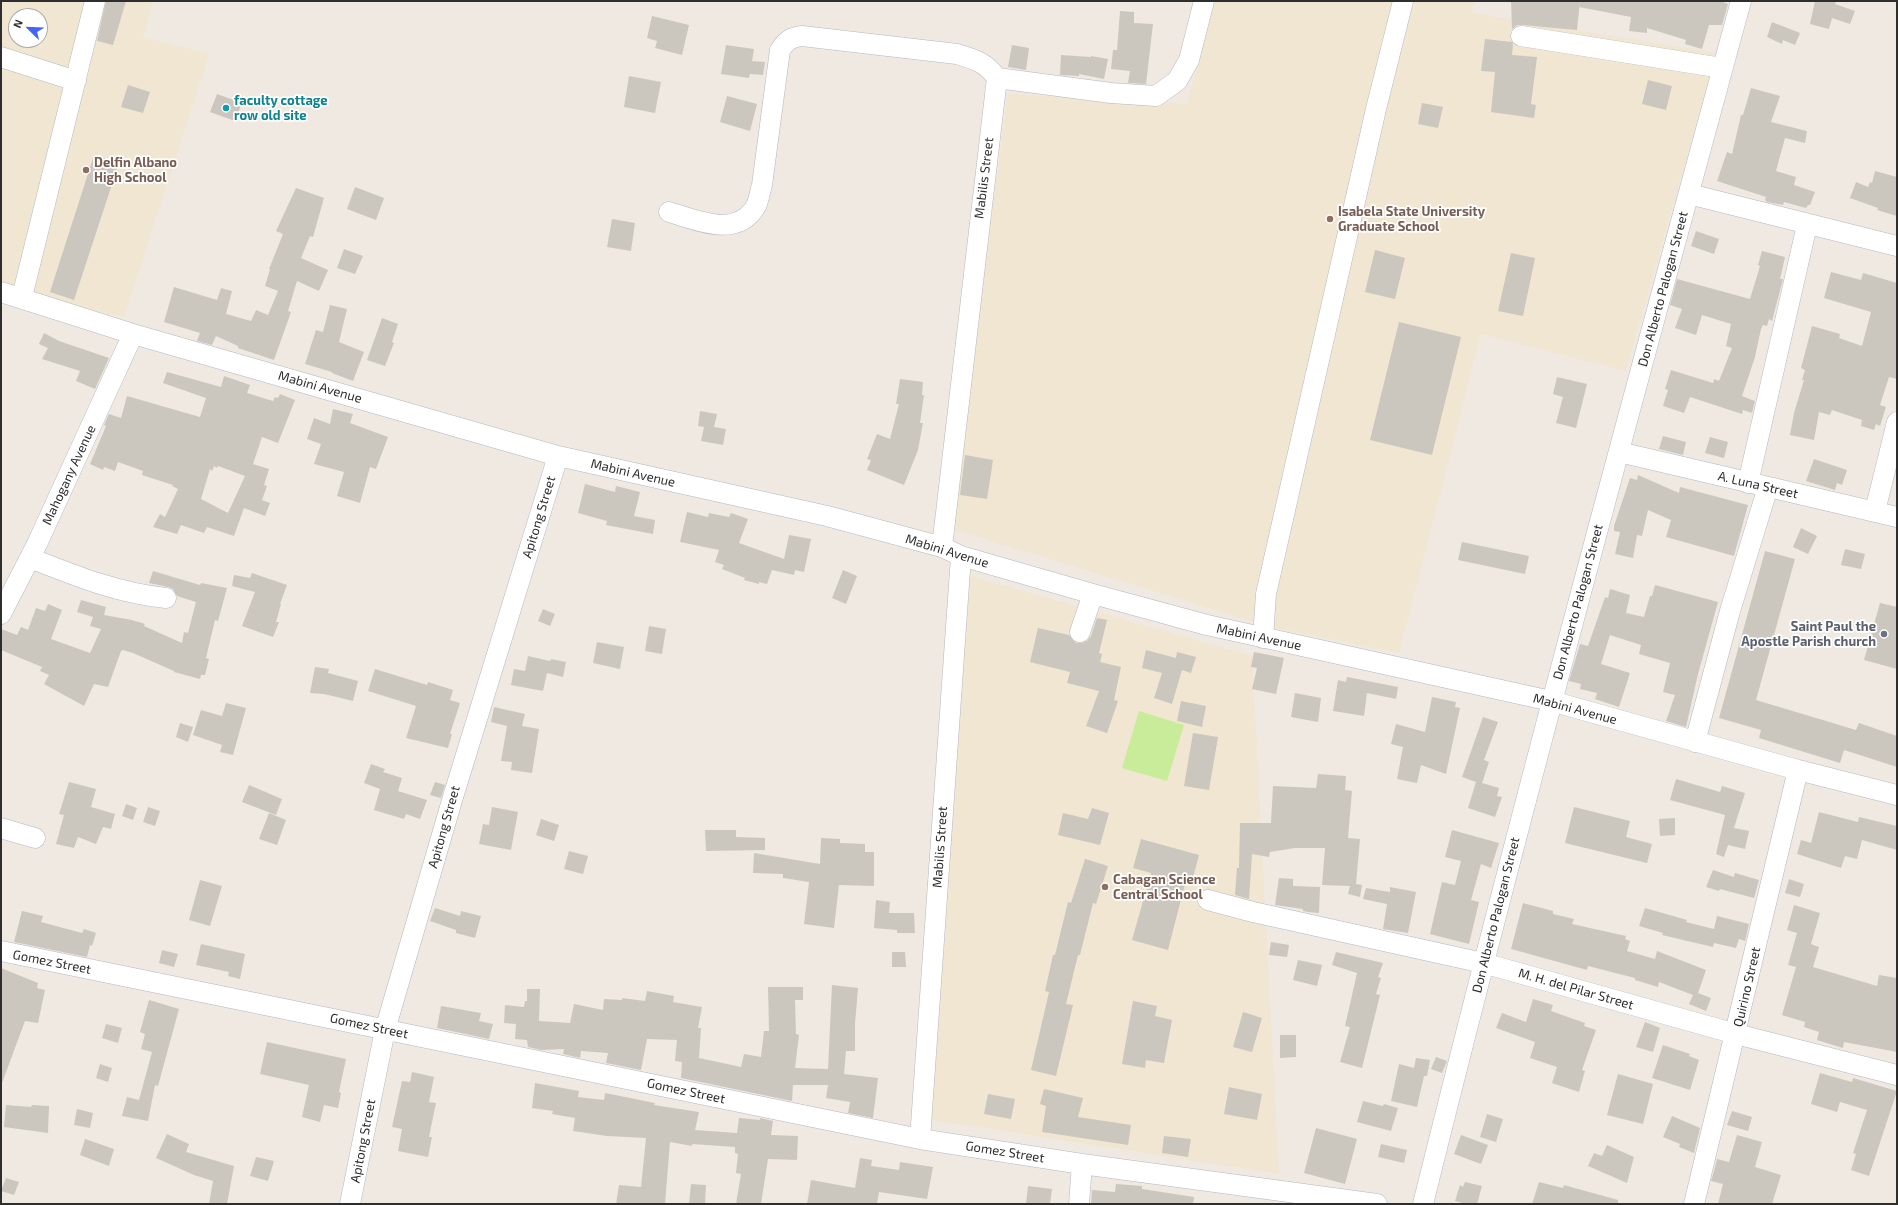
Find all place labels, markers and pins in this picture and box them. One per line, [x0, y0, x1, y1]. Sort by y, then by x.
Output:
place label: faculty cottage row old site [234, 93, 328, 124]
marker: faculty cottage row old site [221, 103, 231, 113]
place label: Delfin Albano High School [94, 155, 177, 186]
marker: Delfin Albano High School [81, 165, 91, 175]
place label: Isabela State University Graduate School [1338, 204, 1485, 235]
marker: Isabela State University Graduate School [1325, 214, 1335, 224]
place label: Saint Paul the Apostle Parish church [1741, 619, 1876, 650]
marker: Saint Paul the Apostle Parish church [1879, 629, 1889, 639]
place label: Cabagan Science Central School [1113, 872, 1216, 903]
marker: Cabagan Science Central School [1100, 882, 1110, 892]

